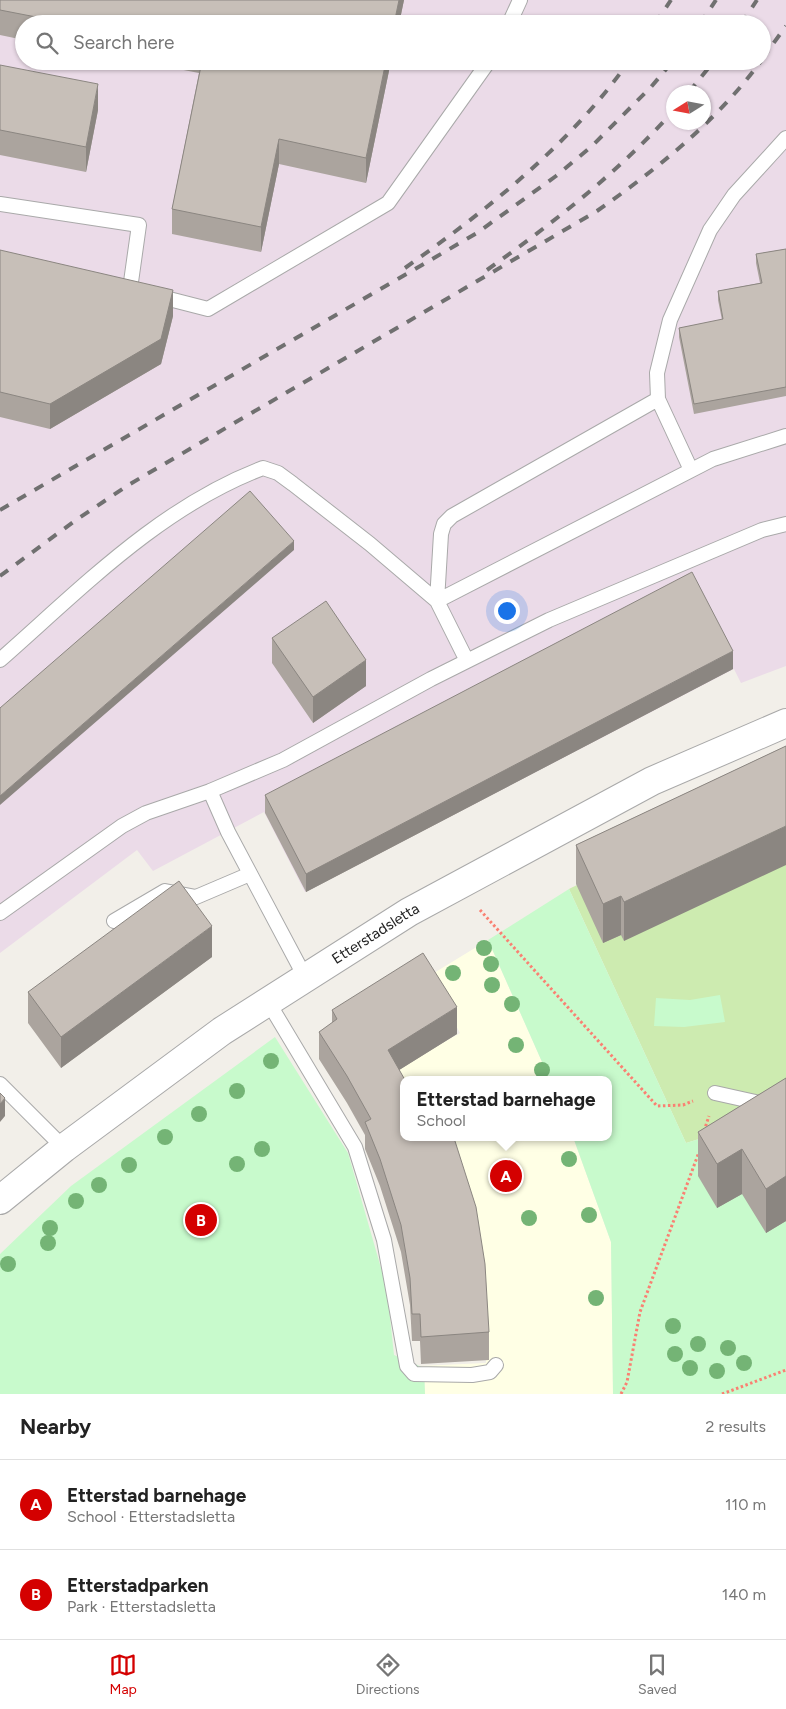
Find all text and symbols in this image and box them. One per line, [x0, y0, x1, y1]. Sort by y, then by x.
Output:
search box [15, 15, 771, 70]
icon: search [33, 29, 61, 57]
text: Search here [73, 31, 175, 54]
north arrow [666, 85, 711, 130]
your location [494, 598, 520, 624]
street label: Etterstadsletta [328, 899, 422, 968]
popup [400, 1076, 612, 1141]
text: Etterstad barnehage [416, 1088, 596, 1111]
text: School [416, 1111, 466, 1130]
pin: A [490, 1157, 522, 1195]
pin: B [185, 1201, 217, 1239]
text: Nearby [20, 1414, 91, 1439]
text: 2 results [706, 1417, 766, 1436]
text: Etterstad barnehage [67, 1484, 246, 1507]
text: A [30, 1495, 42, 1514]
text: 110 m [725, 1495, 766, 1514]
text: School · Etterstadsletta [67, 1507, 235, 1526]
text: Etterstadparken [67, 1574, 209, 1597]
text: B [31, 1585, 41, 1604]
text: 140 m [722, 1585, 766, 1604]
text: Park · Etterstadsletta [67, 1597, 216, 1616]
tab: Map [109, 1651, 137, 1698]
tab: Directions [356, 1651, 420, 1698]
tab: Saved [638, 1651, 677, 1698]

